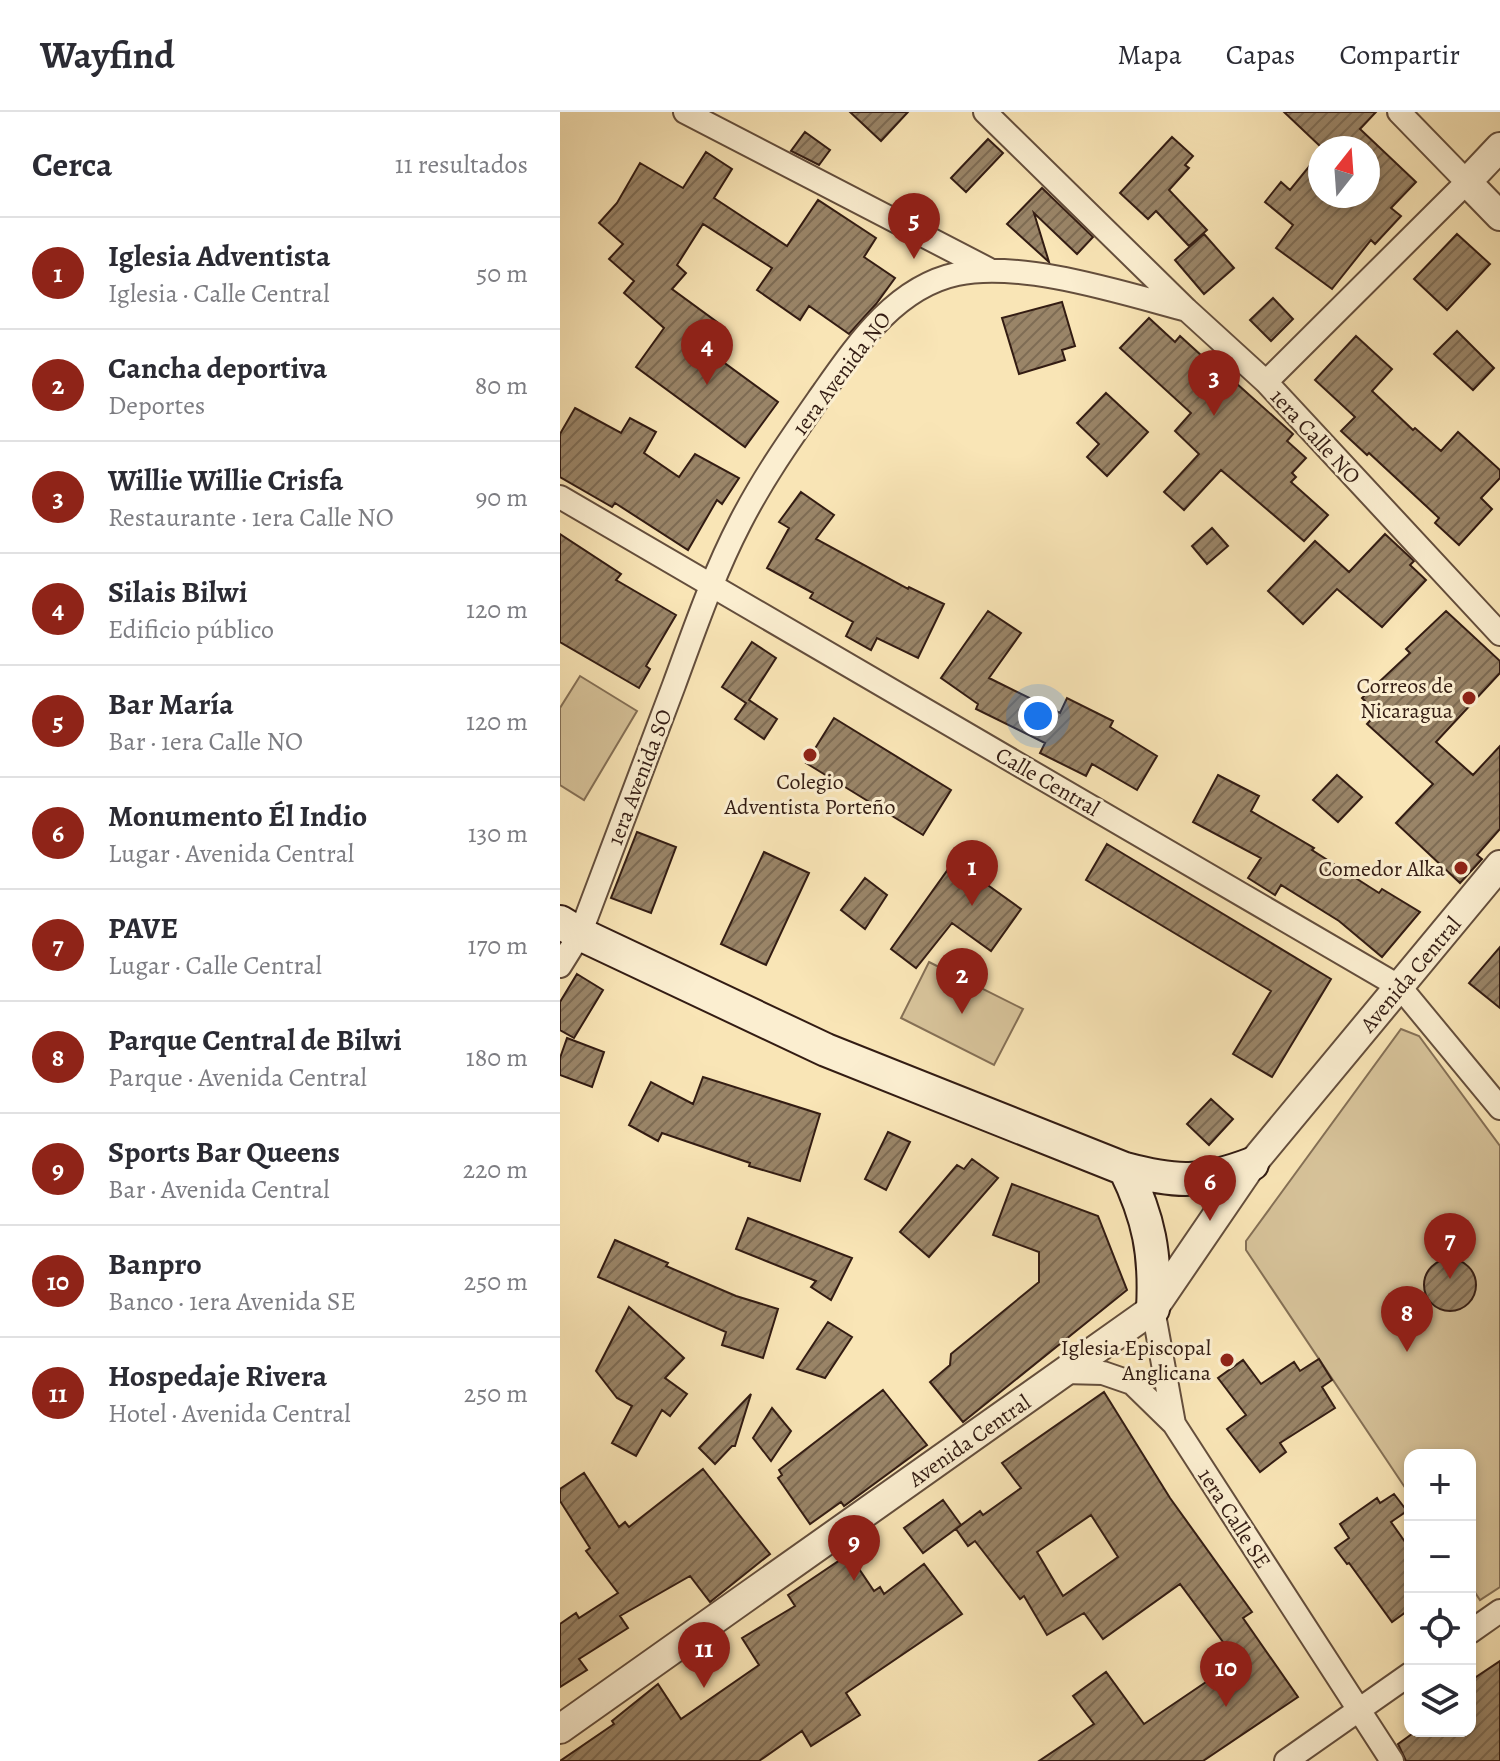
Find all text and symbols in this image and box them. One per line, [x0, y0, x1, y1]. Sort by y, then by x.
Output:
text: Wayfind [40, 29, 175, 81]
text: Mapa [1117, 36, 1182, 74]
text: Capas [1226, 36, 1295, 74]
text: Compartir [1339, 36, 1460, 74]
north arrow [1308, 136, 1380, 208]
text: Cerca [32, 141, 113, 188]
text: 11 resultados [395, 147, 528, 182]
pin: 5 [888, 193, 940, 259]
text: Iglesia Adventista [108, 236, 330, 276]
text: 1 [53, 256, 63, 291]
text: 50 m [476, 256, 528, 291]
text: Iglesia · Calle Central [108, 276, 330, 311]
street label: 1era Avenida NO [785, 306, 898, 442]
pin: 4 [681, 319, 733, 385]
text: Cancha deportiva [108, 348, 327, 388]
pin: 3 [1188, 350, 1240, 416]
text: 2 [52, 368, 64, 403]
text: 80 m [475, 368, 528, 403]
street label: 1era Calle NO [1263, 382, 1367, 491]
text: Deportes [108, 388, 205, 423]
text: Willie Willie Crisfa [108, 460, 343, 500]
text: 3 [52, 480, 64, 515]
text: 90 m [476, 480, 528, 515]
text: Restaurante · 1era Calle NO [108, 500, 394, 535]
text: Silais Bilwi [108, 572, 247, 612]
text: 4 [52, 592, 64, 627]
text: 120 m [466, 592, 528, 627]
text: Edificio público [108, 612, 274, 647]
place label: Correos de Nicaragua [1356, 671, 1454, 726]
text: Bar María [108, 684, 234, 724]
marker: Correos de Nicaragua [1460, 689, 1478, 707]
your location [1018, 696, 1058, 736]
text: 5 [52, 704, 64, 739]
text: 120 m [466, 704, 528, 739]
street label: 1era Avenida SO [600, 705, 680, 850]
text: Bar · 1era Calle NO [108, 724, 303, 759]
street label: Calle Central [990, 740, 1105, 824]
marker: Colegio Adventista Porteño [801, 746, 819, 764]
place label: Colegio Adventista Porteño [724, 767, 895, 822]
text: Monumento Él Indio [108, 796, 367, 836]
text: 6 [52, 816, 64, 851]
text: 130 m [468, 816, 528, 851]
text: Lugar · Avenida Central [108, 836, 354, 871]
pin: 1 [946, 840, 998, 906]
place label: Comedor Alka [1318, 854, 1446, 884]
marker: Comedor Alka [1452, 859, 1470, 877]
text: PAVE [108, 908, 178, 948]
street label: Avenida Central [1353, 910, 1468, 1040]
text: 7 [52, 928, 64, 963]
text: 170 m [468, 928, 528, 963]
text: Lugar · Calle Central [108, 948, 322, 983]
pin: 2 [936, 948, 988, 1014]
text: Parque Central de Bilwi [108, 1020, 402, 1060]
text: 8 [52, 1040, 64, 1075]
text: 180 m [466, 1040, 528, 1075]
text: Parque · Avenida Central [108, 1060, 367, 1095]
text: Sports Bar Queens [108, 1132, 340, 1172]
text: 9 [52, 1152, 64, 1187]
text: 220 m [463, 1152, 528, 1187]
pin: 6 [1184, 1155, 1236, 1221]
text: Bar · Avenida Central [108, 1172, 330, 1207]
pin: 7 [1424, 1213, 1476, 1279]
text: Banpro [108, 1244, 202, 1284]
text: 10 [47, 1264, 69, 1299]
text: 250 m [464, 1264, 528, 1299]
text: Banco · 1era Avenida SE [108, 1284, 356, 1319]
pin: 8 [1381, 1286, 1433, 1352]
place label: Iglesia Episcopal Anglicana [1061, 1333, 1212, 1388]
marker: Iglesia Episcopal Anglicana [1218, 1351, 1236, 1369]
text: Hospedaje Rivera [108, 1356, 327, 1396]
text: 11 [49, 1376, 67, 1411]
text: 250 m [464, 1376, 528, 1411]
street label: Avenida Central [902, 1388, 1037, 1495]
text: Hotel · Avenida Central [108, 1396, 351, 1431]
map controls [1404, 1449, 1476, 1737]
button: + [1404, 1449, 1476, 1521]
street label: 1era Calle SE [1191, 1463, 1278, 1574]
pin: 9 [828, 1515, 880, 1581]
button: − [1404, 1521, 1476, 1593]
button: locate [1404, 1593, 1476, 1665]
pin: 11 [678, 1622, 730, 1688]
pin: 10 [1200, 1641, 1252, 1707]
button: layers [1404, 1665, 1476, 1737]

